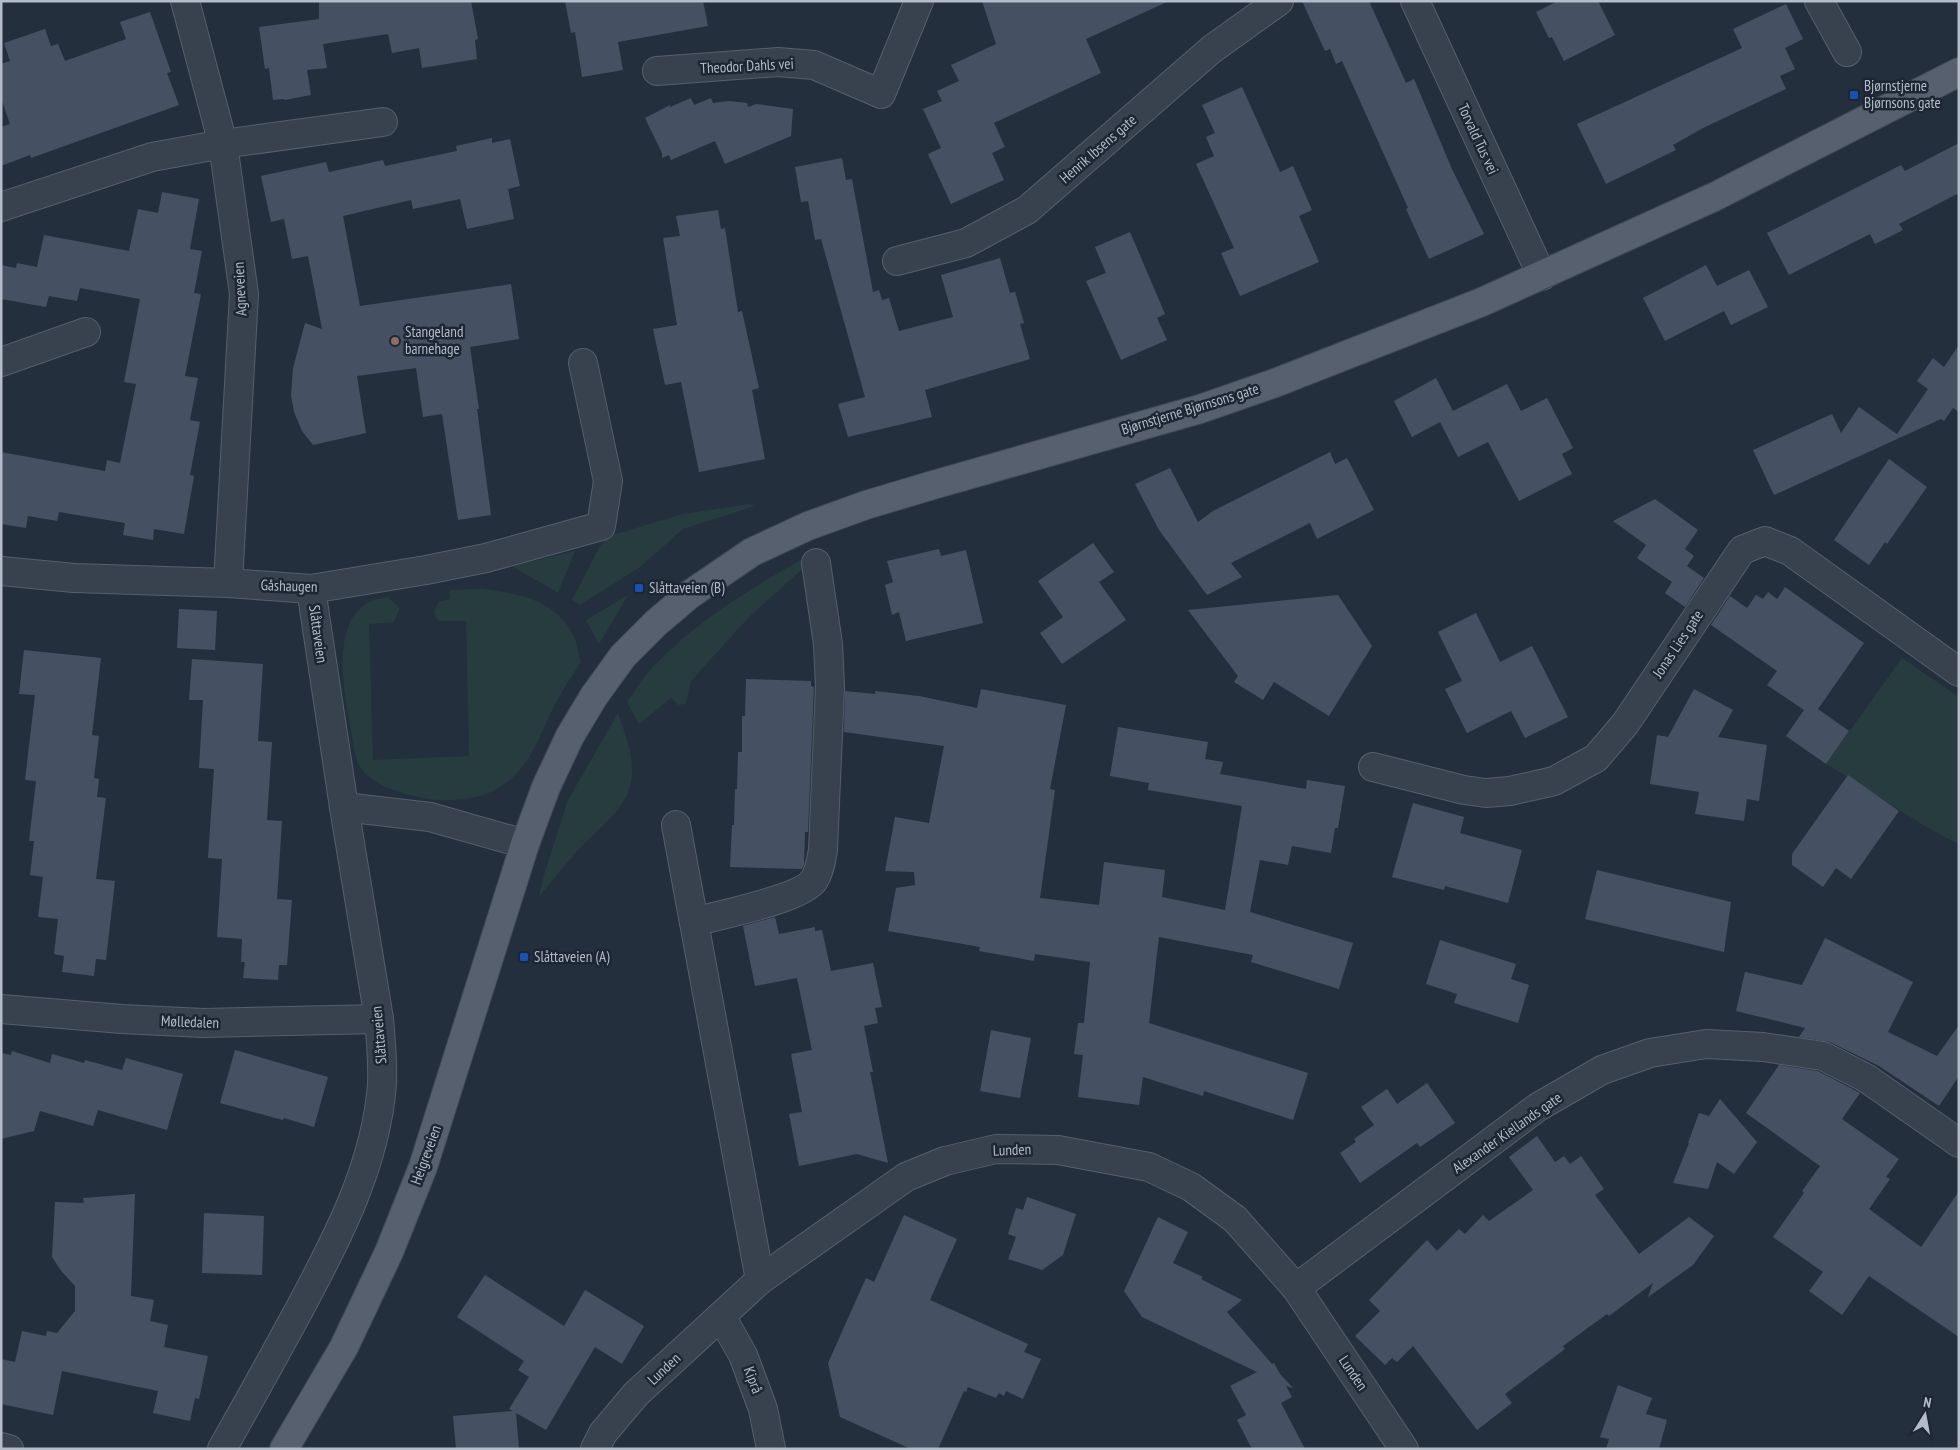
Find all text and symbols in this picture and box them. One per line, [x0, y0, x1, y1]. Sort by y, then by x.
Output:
street label: Theodor Dahls vei [700, 54, 794, 77]
place label: Bjørnstjerne Bjørnsons gate [1864, 76, 1941, 112]
marker: Bjørnstjerne Bjørnsons gate [1848, 89, 1860, 101]
street label: Torvald Tus vei [1454, 100, 1503, 177]
street label: Henrik Ibsens gate [1055, 110, 1140, 187]
street label: Agneveien [229, 262, 250, 316]
place label: Stangeland barnehage [405, 322, 463, 358]
marker: Stangeland barnehage [389, 335, 401, 347]
street label: Bjørnstjerne Bjørnsons gate [1119, 379, 1261, 438]
street label: Gåshaugen [260, 575, 318, 596]
place label: Slåttaveien (B) [649, 578, 725, 597]
marker: Slåttaveien (B) [633, 582, 645, 594]
street label: Slåttaveien [305, 604, 332, 664]
street label: Jonas Lies gate [1647, 606, 1707, 682]
place label: Slåttaveien (A) [534, 947, 610, 966]
marker: Slåttaveien (A) [518, 951, 530, 963]
street label: Slåttaveien [367, 1005, 391, 1065]
street label: Mølledalen [161, 1011, 219, 1032]
street label: Alexander Kiellands gate [1448, 1088, 1565, 1177]
street label: Heigreveien [406, 1122, 445, 1187]
street label: Lunden [992, 1139, 1031, 1160]
street label: Lunden [643, 1349, 684, 1389]
street label: Lunden [1335, 1351, 1372, 1394]
street label: Kiprå [740, 1364, 767, 1396]
north arrow [1900, 1390, 1950, 1440]
text: N [1922, 1393, 1933, 1412]

